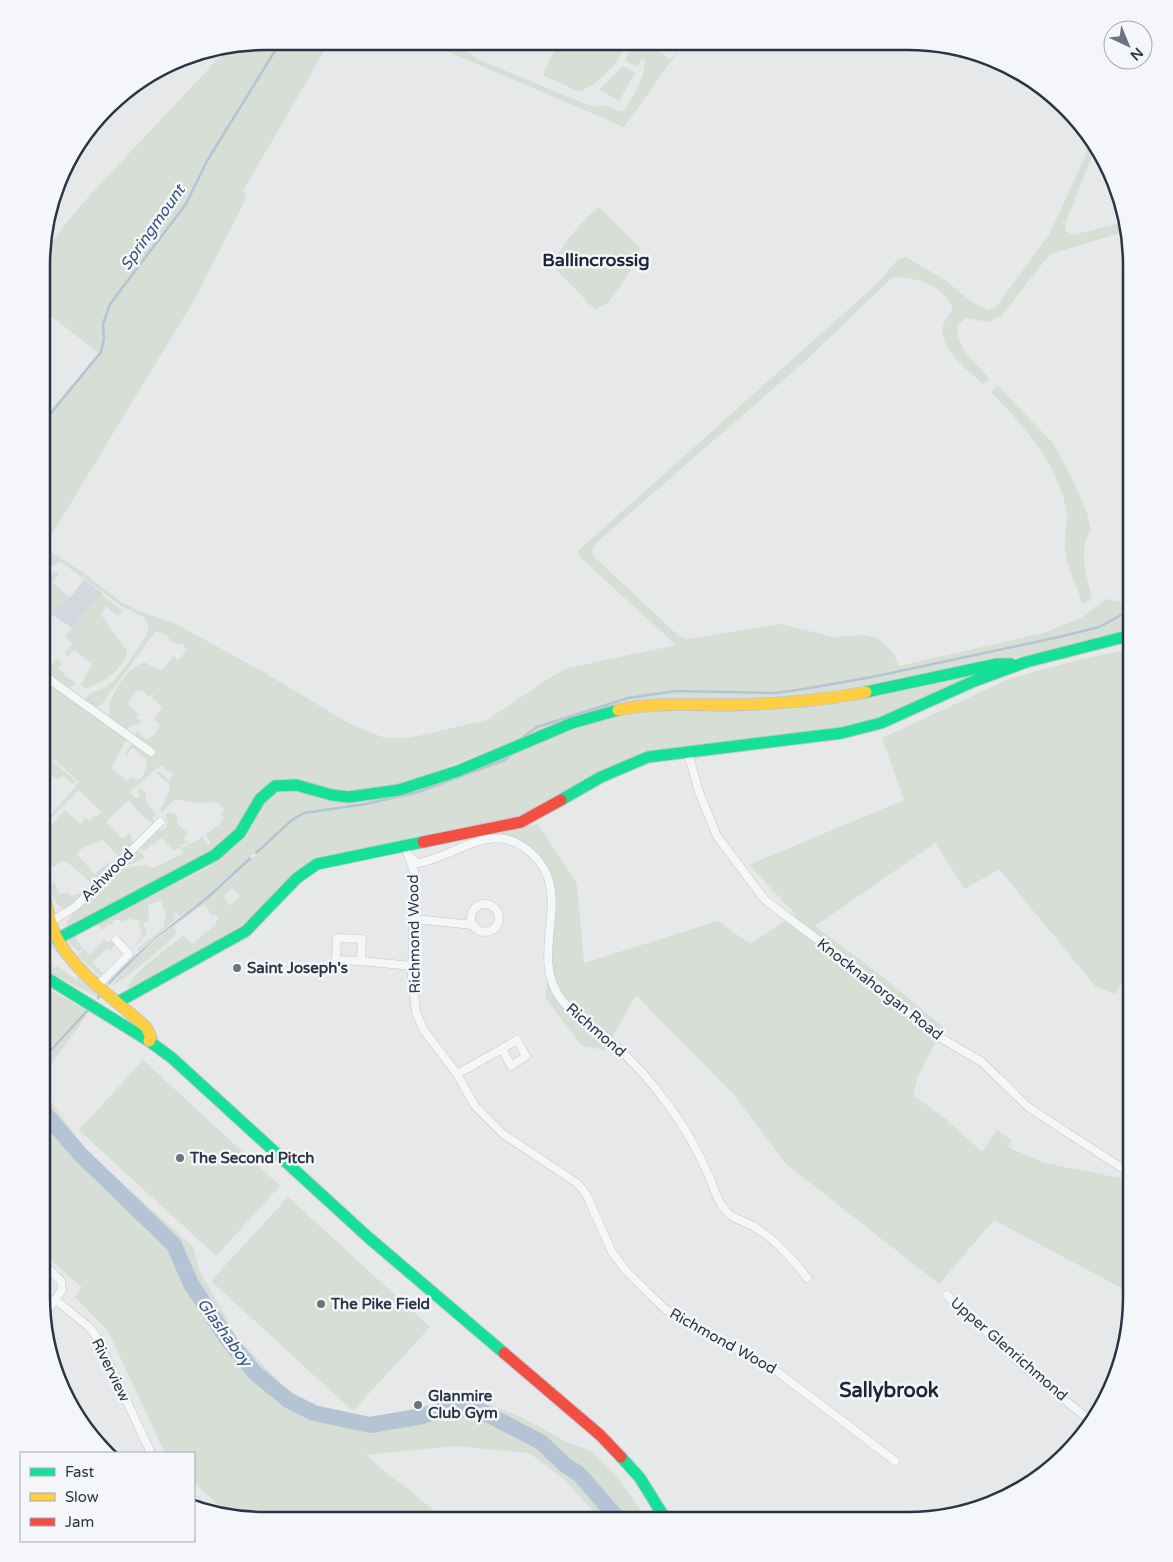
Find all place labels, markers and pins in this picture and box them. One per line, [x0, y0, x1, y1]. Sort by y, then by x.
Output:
place label: Saint Joseph's [247, 959, 348, 978]
marker: Saint Joseph's [231, 962, 243, 974]
place label: The Second Pitch [189, 1149, 314, 1167]
marker: The Second Pitch [174, 1152, 186, 1164]
place label: The Pike Field [330, 1295, 430, 1313]
marker: The Pike Field [315, 1298, 327, 1310]
place label: Glanmire Club Gym [428, 1387, 498, 1423]
marker: Glanmire Club Gym [412, 1399, 424, 1411]

